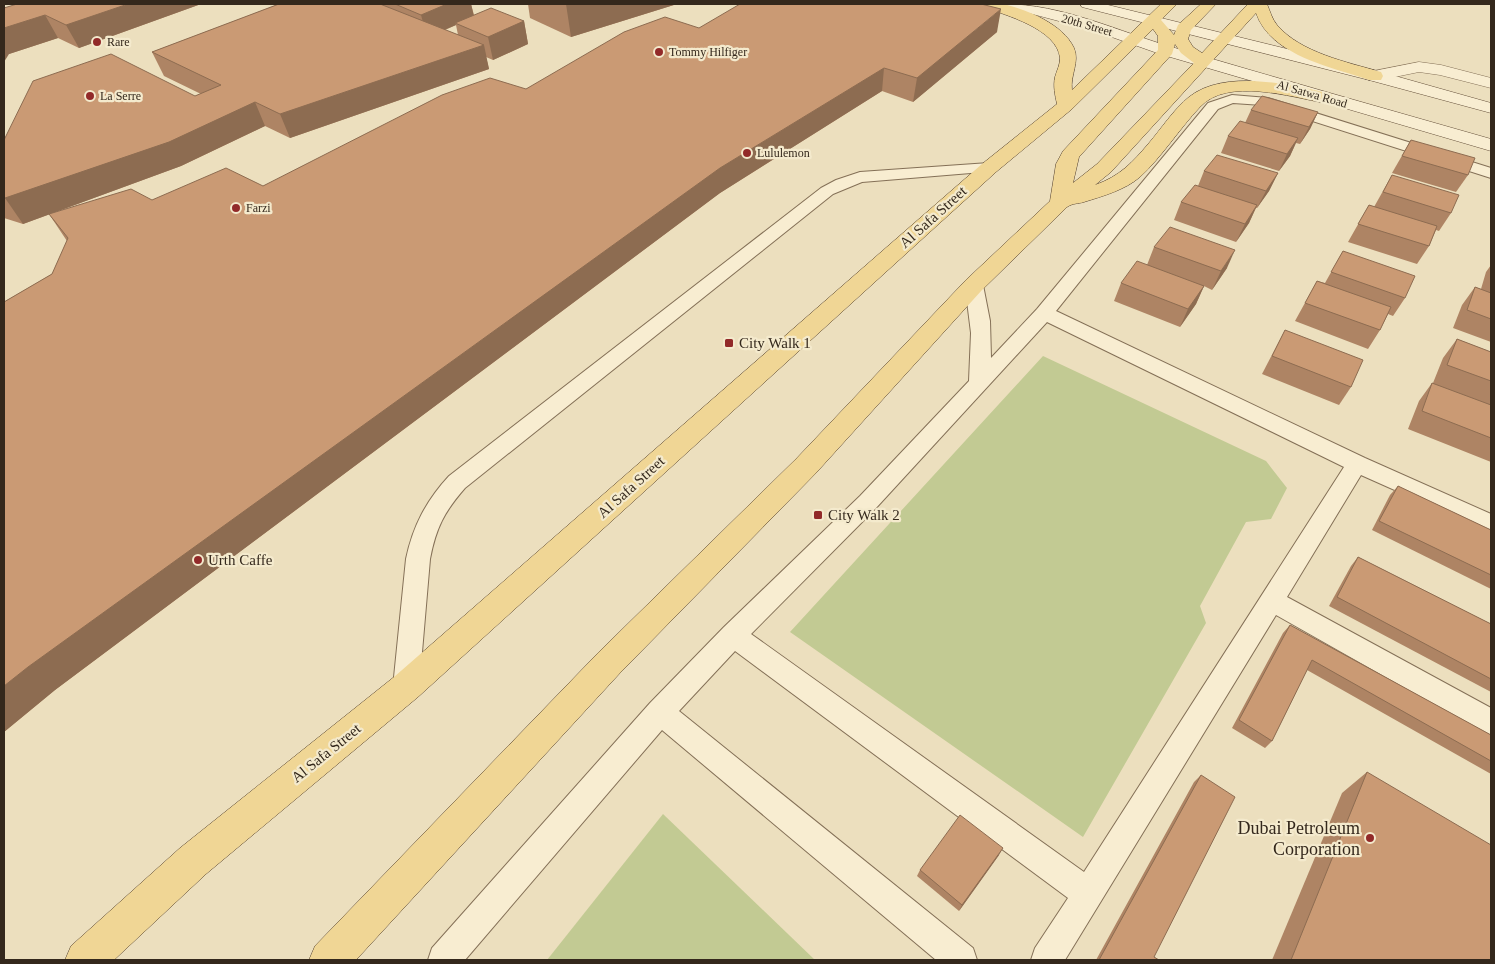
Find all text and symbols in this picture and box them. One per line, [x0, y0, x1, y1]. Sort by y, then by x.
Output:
street label: 20th Street [1060, 11, 1115, 39]
place label: Rare [107, 35, 130, 49]
marker: Rare [91, 36, 103, 48]
place label: Tommy Hilfiger [669, 45, 747, 59]
marker: Tommy Hilfiger [653, 46, 665, 58]
street label: Al Satwa Road [1275, 77, 1349, 111]
place label: La Serre [100, 89, 141, 103]
marker: La Serre [84, 90, 96, 102]
place label: Lululemon [757, 146, 810, 160]
marker: Lululemon [741, 147, 753, 159]
street label: Al Safa Street [896, 182, 970, 251]
place label: Farzi [246, 201, 271, 215]
marker: Farzi [230, 202, 242, 214]
place label: City Walk 1 [739, 335, 811, 351]
marker: City Walk 1 [723, 337, 735, 349]
street label: Al Safa Street [594, 452, 668, 521]
place label: City Walk 2 [828, 507, 900, 523]
marker: City Walk 2 [812, 509, 824, 521]
place label: Urth Caffe [208, 552, 273, 568]
marker: Urth Caffe [192, 554, 204, 566]
street label: Al Safa Street [288, 720, 364, 786]
place label: Dubai Petroleum Corporation [1238, 818, 1360, 859]
marker: Dubai Petroleum Corporation [1364, 832, 1376, 844]

